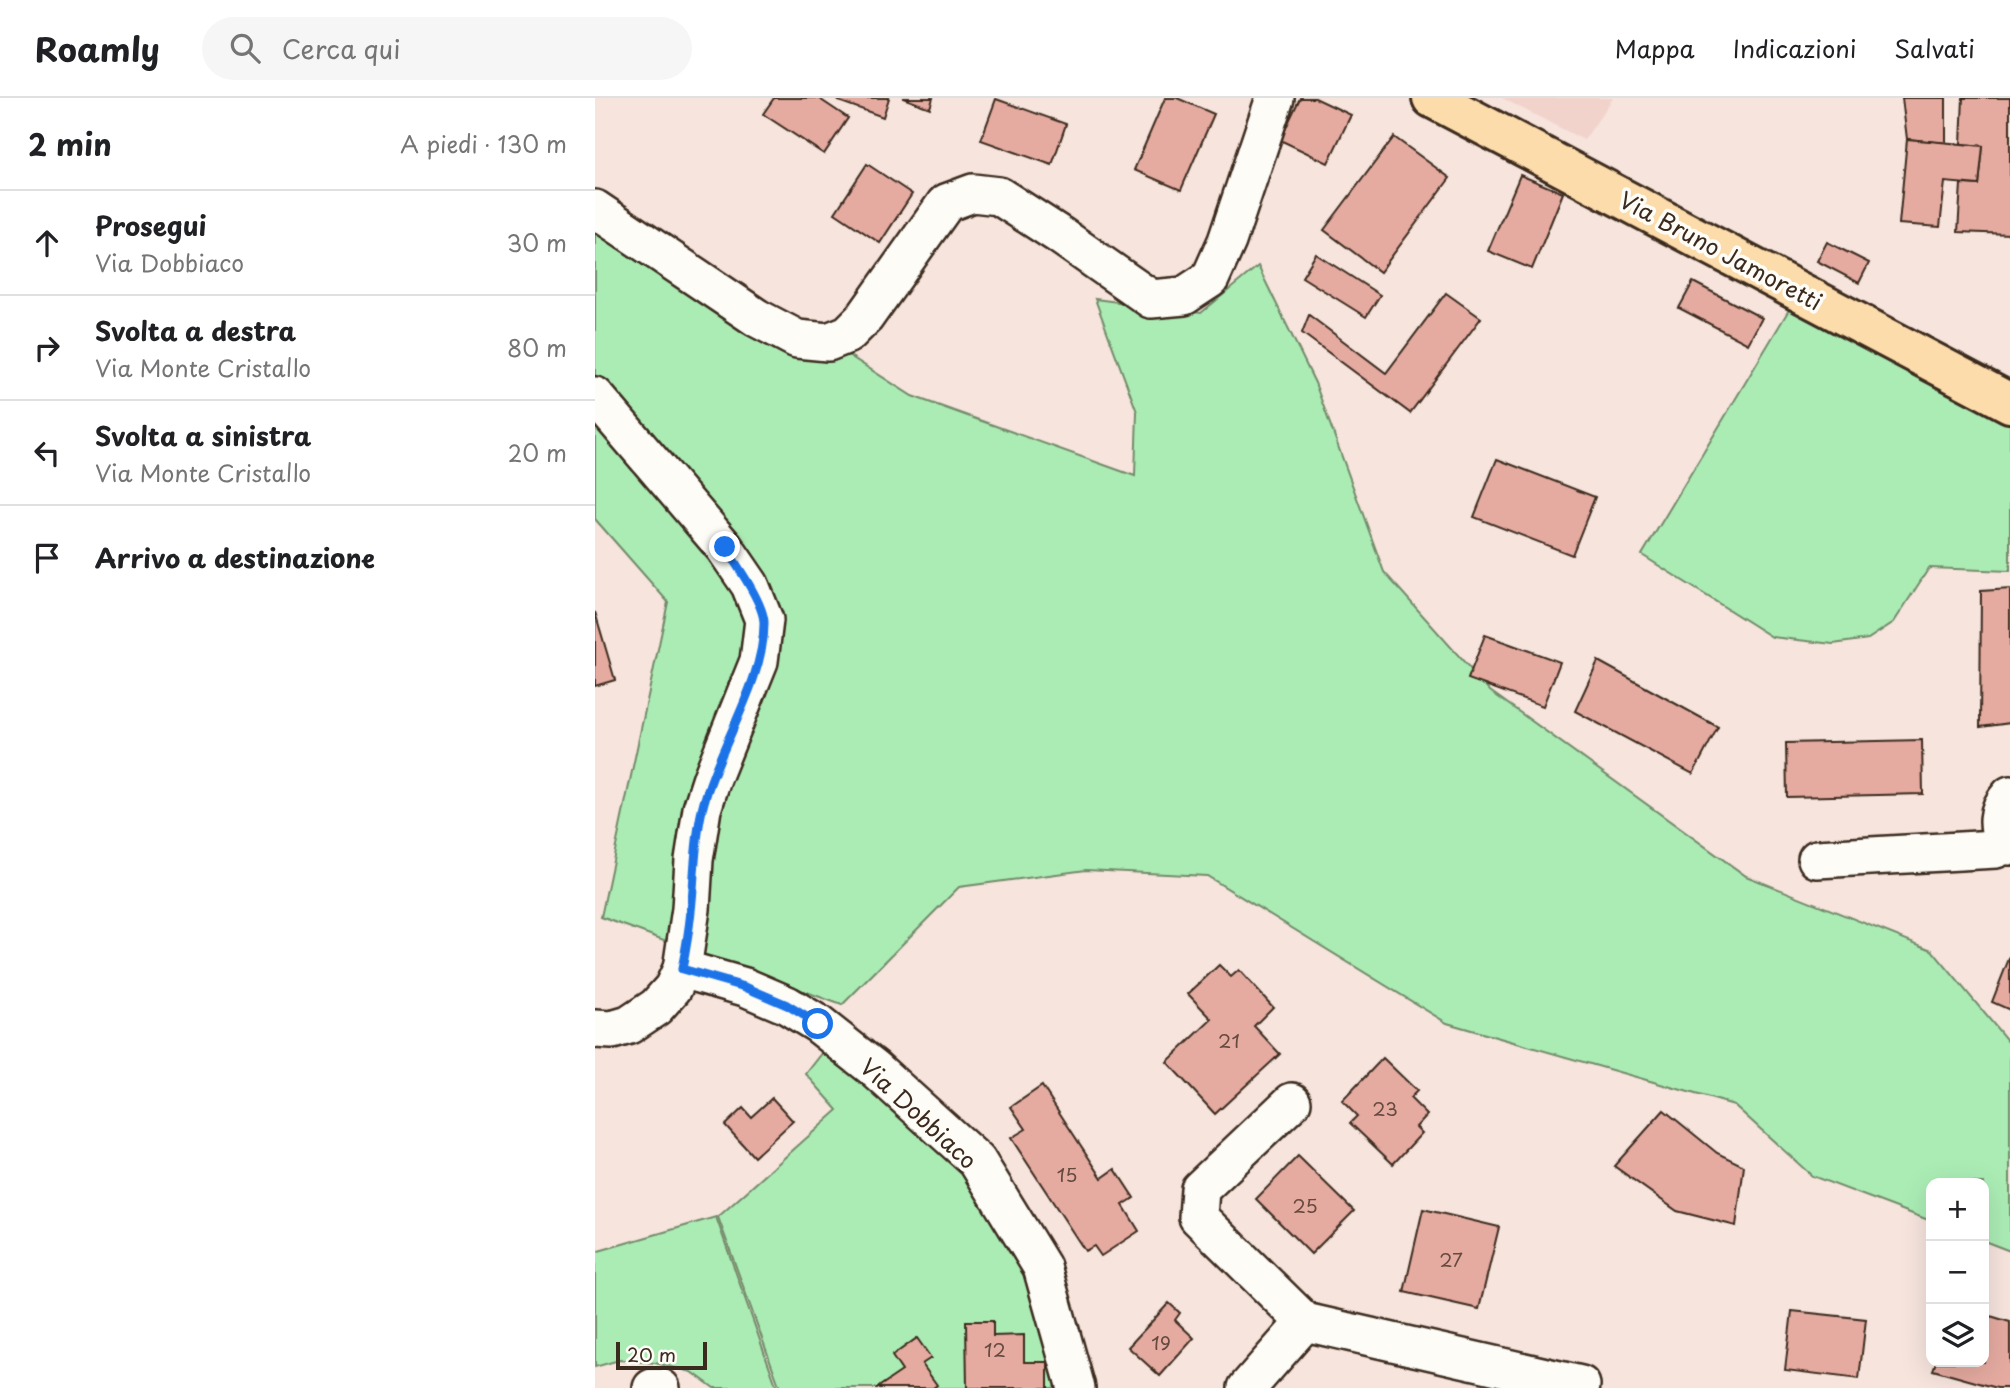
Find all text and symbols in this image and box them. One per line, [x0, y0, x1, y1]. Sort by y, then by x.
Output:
search box [202, 17, 692, 80]
text: Roamly [35, 23, 160, 73]
icon: search [226, 29, 264, 67]
text: Cerca qui [282, 29, 400, 68]
text: Mappa [1615, 30, 1695, 66]
text: Indicazioni [1733, 30, 1856, 66]
text: Salvati [1894, 30, 1975, 66]
text: 2 min [28, 121, 112, 166]
text: A piedi · 130 m [400, 126, 567, 161]
street label: Via Bruno Jamoretti [1613, 182, 1829, 318]
text: Prosegui [95, 206, 207, 245]
icon: ahead [28, 224, 66, 262]
text: 30 m [506, 225, 567, 260]
text: Via Dobbiaco [95, 245, 244, 280]
text: Svolta a destra [95, 311, 296, 350]
icon: right [28, 329, 66, 367]
text: 80 m [507, 330, 567, 365]
text: Via Monte Cristallo [95, 350, 311, 385]
text: Svolta a sinistra [95, 416, 311, 455]
icon: left [28, 434, 66, 472]
text: 20 m [508, 435, 567, 470]
text: Via Monte Cristallo [95, 455, 311, 490]
route end [709, 531, 740, 562]
text: Arrivo a destinazione [95, 538, 375, 577]
icon: arrive [28, 539, 66, 577]
route start [802, 1008, 833, 1039]
house number: 21 [1218, 1026, 1240, 1054]
street label: Via Dobbiaco [853, 1049, 985, 1177]
house number: 23 [1372, 1094, 1398, 1122]
house number: 15 [1057, 1160, 1077, 1188]
map controls [1926, 1178, 1989, 1367]
button: + [1926, 1178, 1989, 1241]
house number: 25 [1292, 1191, 1318, 1219]
button: − [1926, 1241, 1989, 1304]
house number: 27 [1439, 1245, 1463, 1273]
button: layers [1926, 1304, 1989, 1367]
house number: 19 [1151, 1328, 1171, 1356]
house number: 12 [984, 1335, 1006, 1363]
scale bar [616, 1339, 707, 1371]
text: 20 m [627, 1340, 676, 1368]

